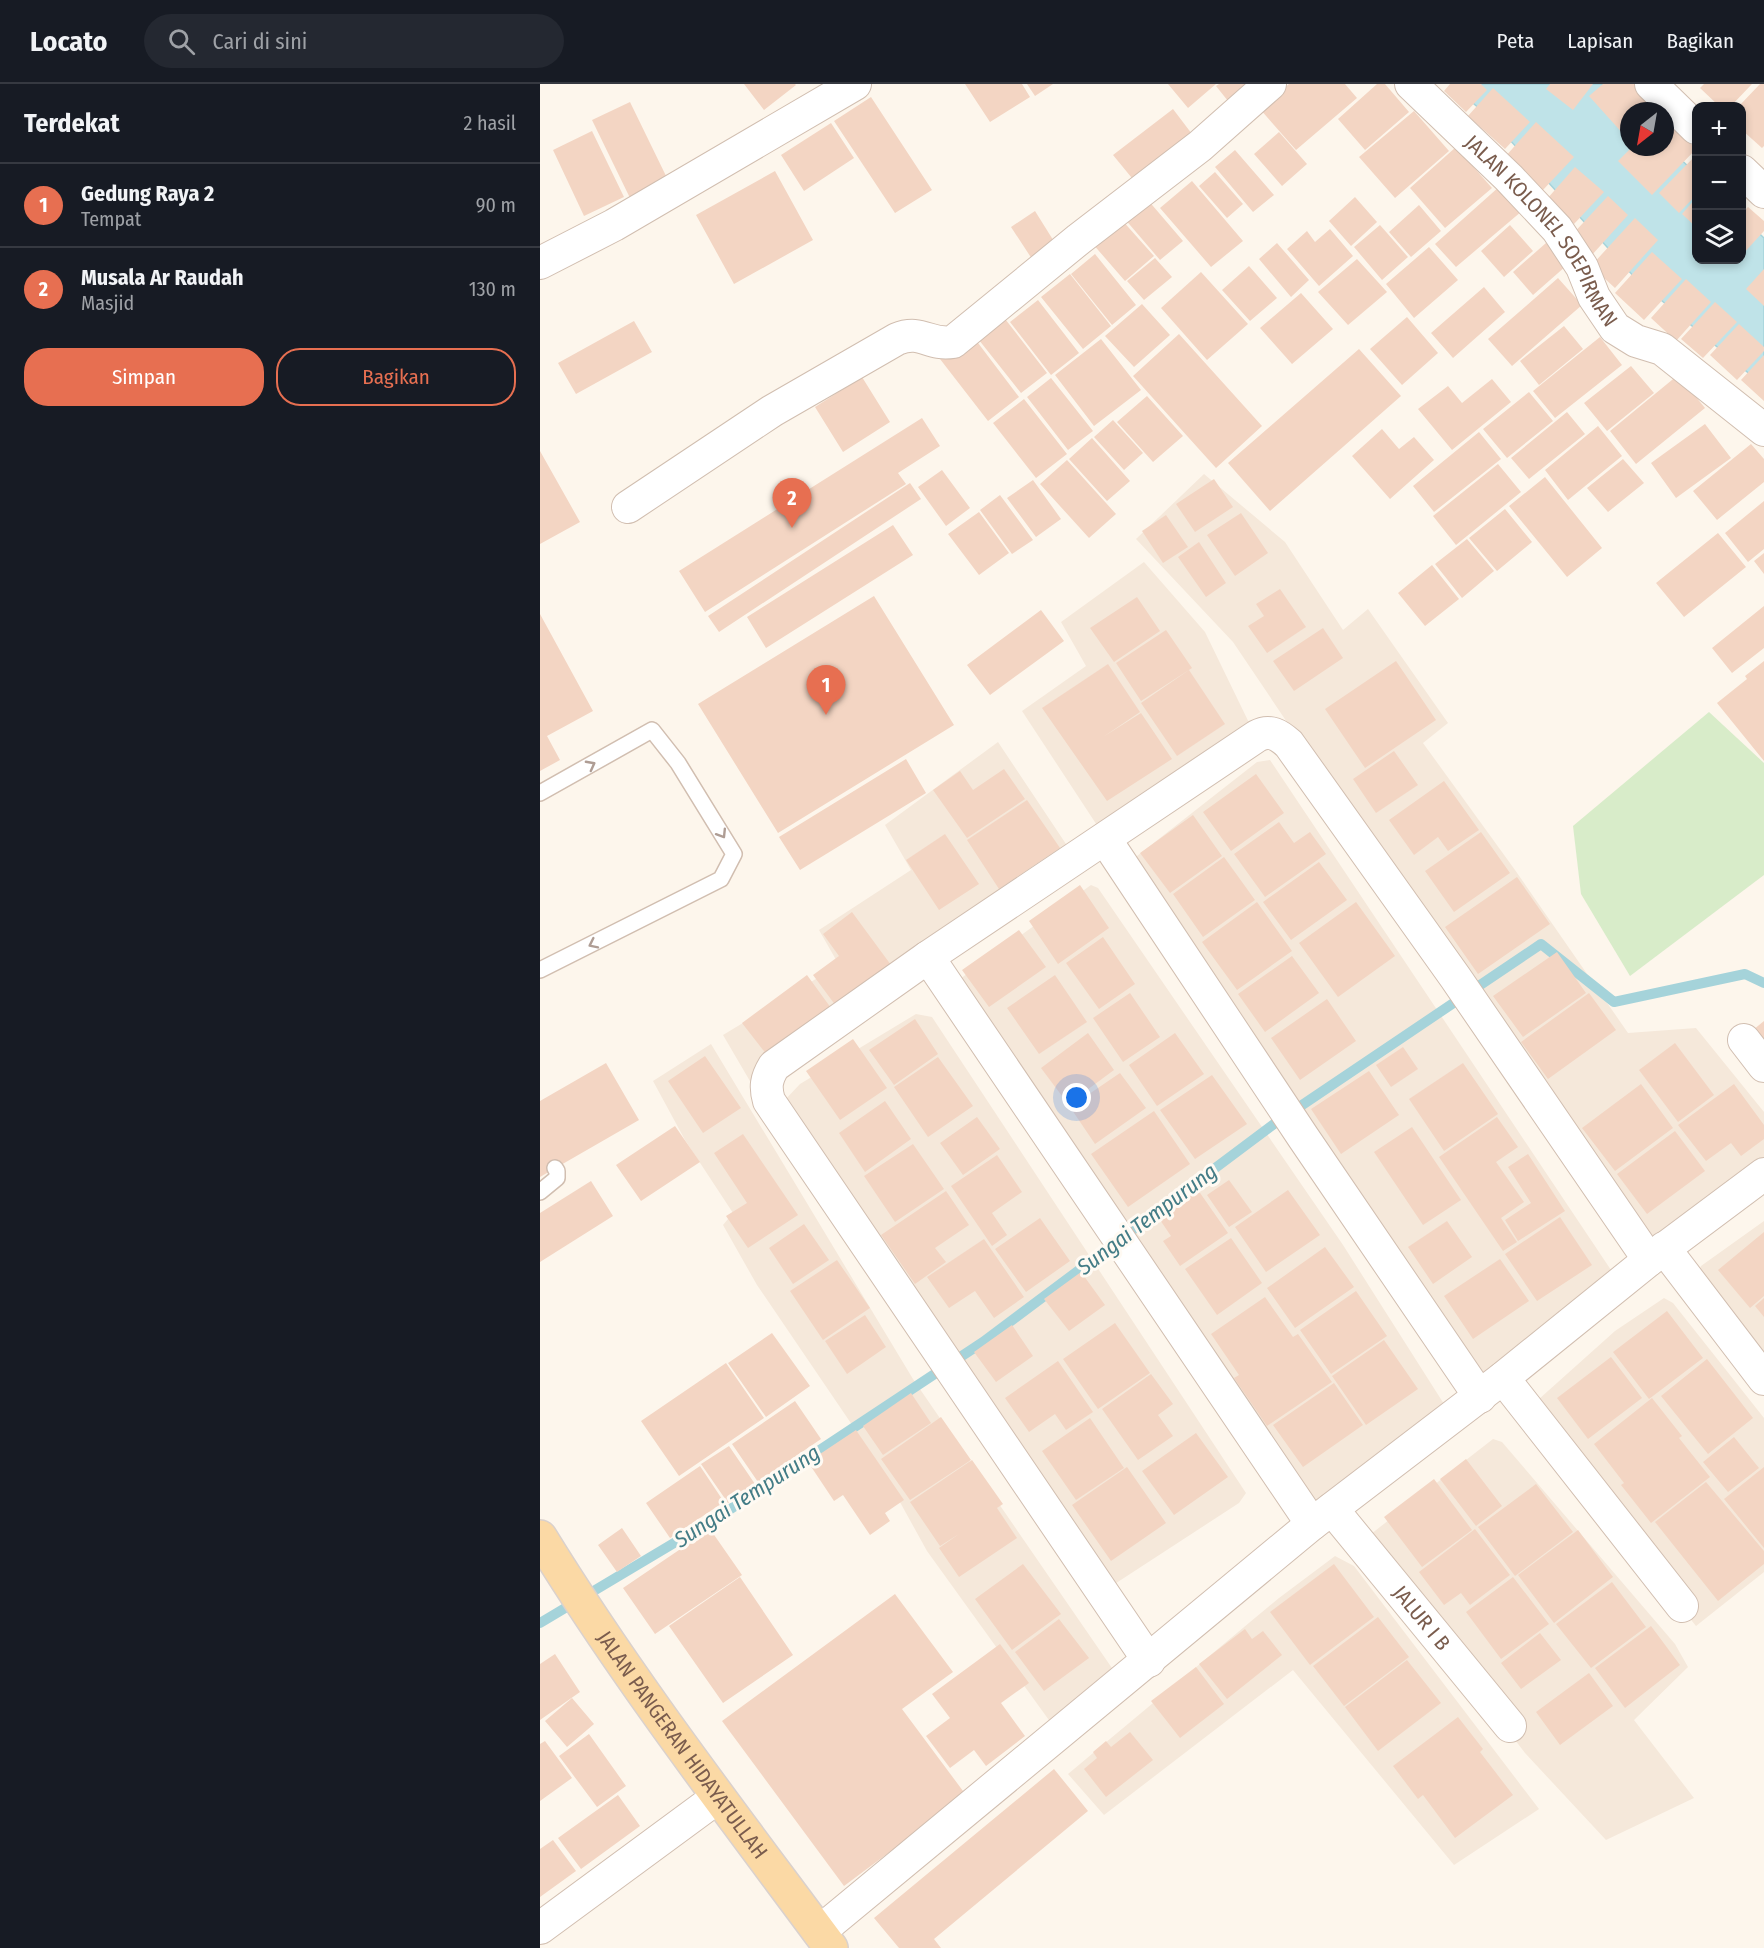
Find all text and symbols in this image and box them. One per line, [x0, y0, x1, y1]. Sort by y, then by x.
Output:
search box [144, 14, 564, 68]
text: Locato [30, 25, 108, 58]
icon: search [165, 25, 198, 58]
text: Cari di sini [213, 28, 307, 55]
text: Peta [1497, 28, 1534, 54]
text: Lapisan [1567, 28, 1633, 54]
text: Bagikan [1666, 28, 1734, 54]
north arrow [1620, 102, 1674, 156]
map controls [1692, 102, 1746, 264]
button: + [1692, 102, 1746, 156]
text: Terdekat [24, 108, 120, 139]
text: 2 hasil [463, 111, 516, 135]
street label: JALAN KOLONEL SOEPIRMAN [1459, 129, 1623, 332]
button: − [1692, 156, 1746, 210]
text: Gedung Raya 2 [81, 180, 214, 207]
text: 1 [39, 193, 48, 217]
text: 90 m [476, 193, 516, 217]
text: Tempat [81, 207, 141, 231]
button: layers [1692, 210, 1746, 264]
text: Musala Ar Raudah [81, 264, 243, 291]
text: 2 [39, 277, 48, 301]
text: 130 m [469, 277, 516, 301]
text: Masjid [81, 291, 134, 315]
button: Simpan [24, 348, 264, 406]
button: Bagikan [276, 348, 516, 406]
pin: 2 [772, 478, 812, 528]
pin: 1 [806, 666, 846, 715]
one-way arrow [585, 761, 596, 772]
one-way arrow [714, 828, 726, 838]
one-way arrow [589, 937, 600, 948]
your location [1062, 1083, 1091, 1112]
water label: Sungai Tempurung [1071, 1158, 1222, 1281]
water label: Sungai Tempurung [668, 1439, 825, 1554]
street label: JALUR I B [1387, 1580, 1456, 1656]
street label: JALAN PANGERAN HIDAYATULLAH [591, 1626, 773, 1864]

